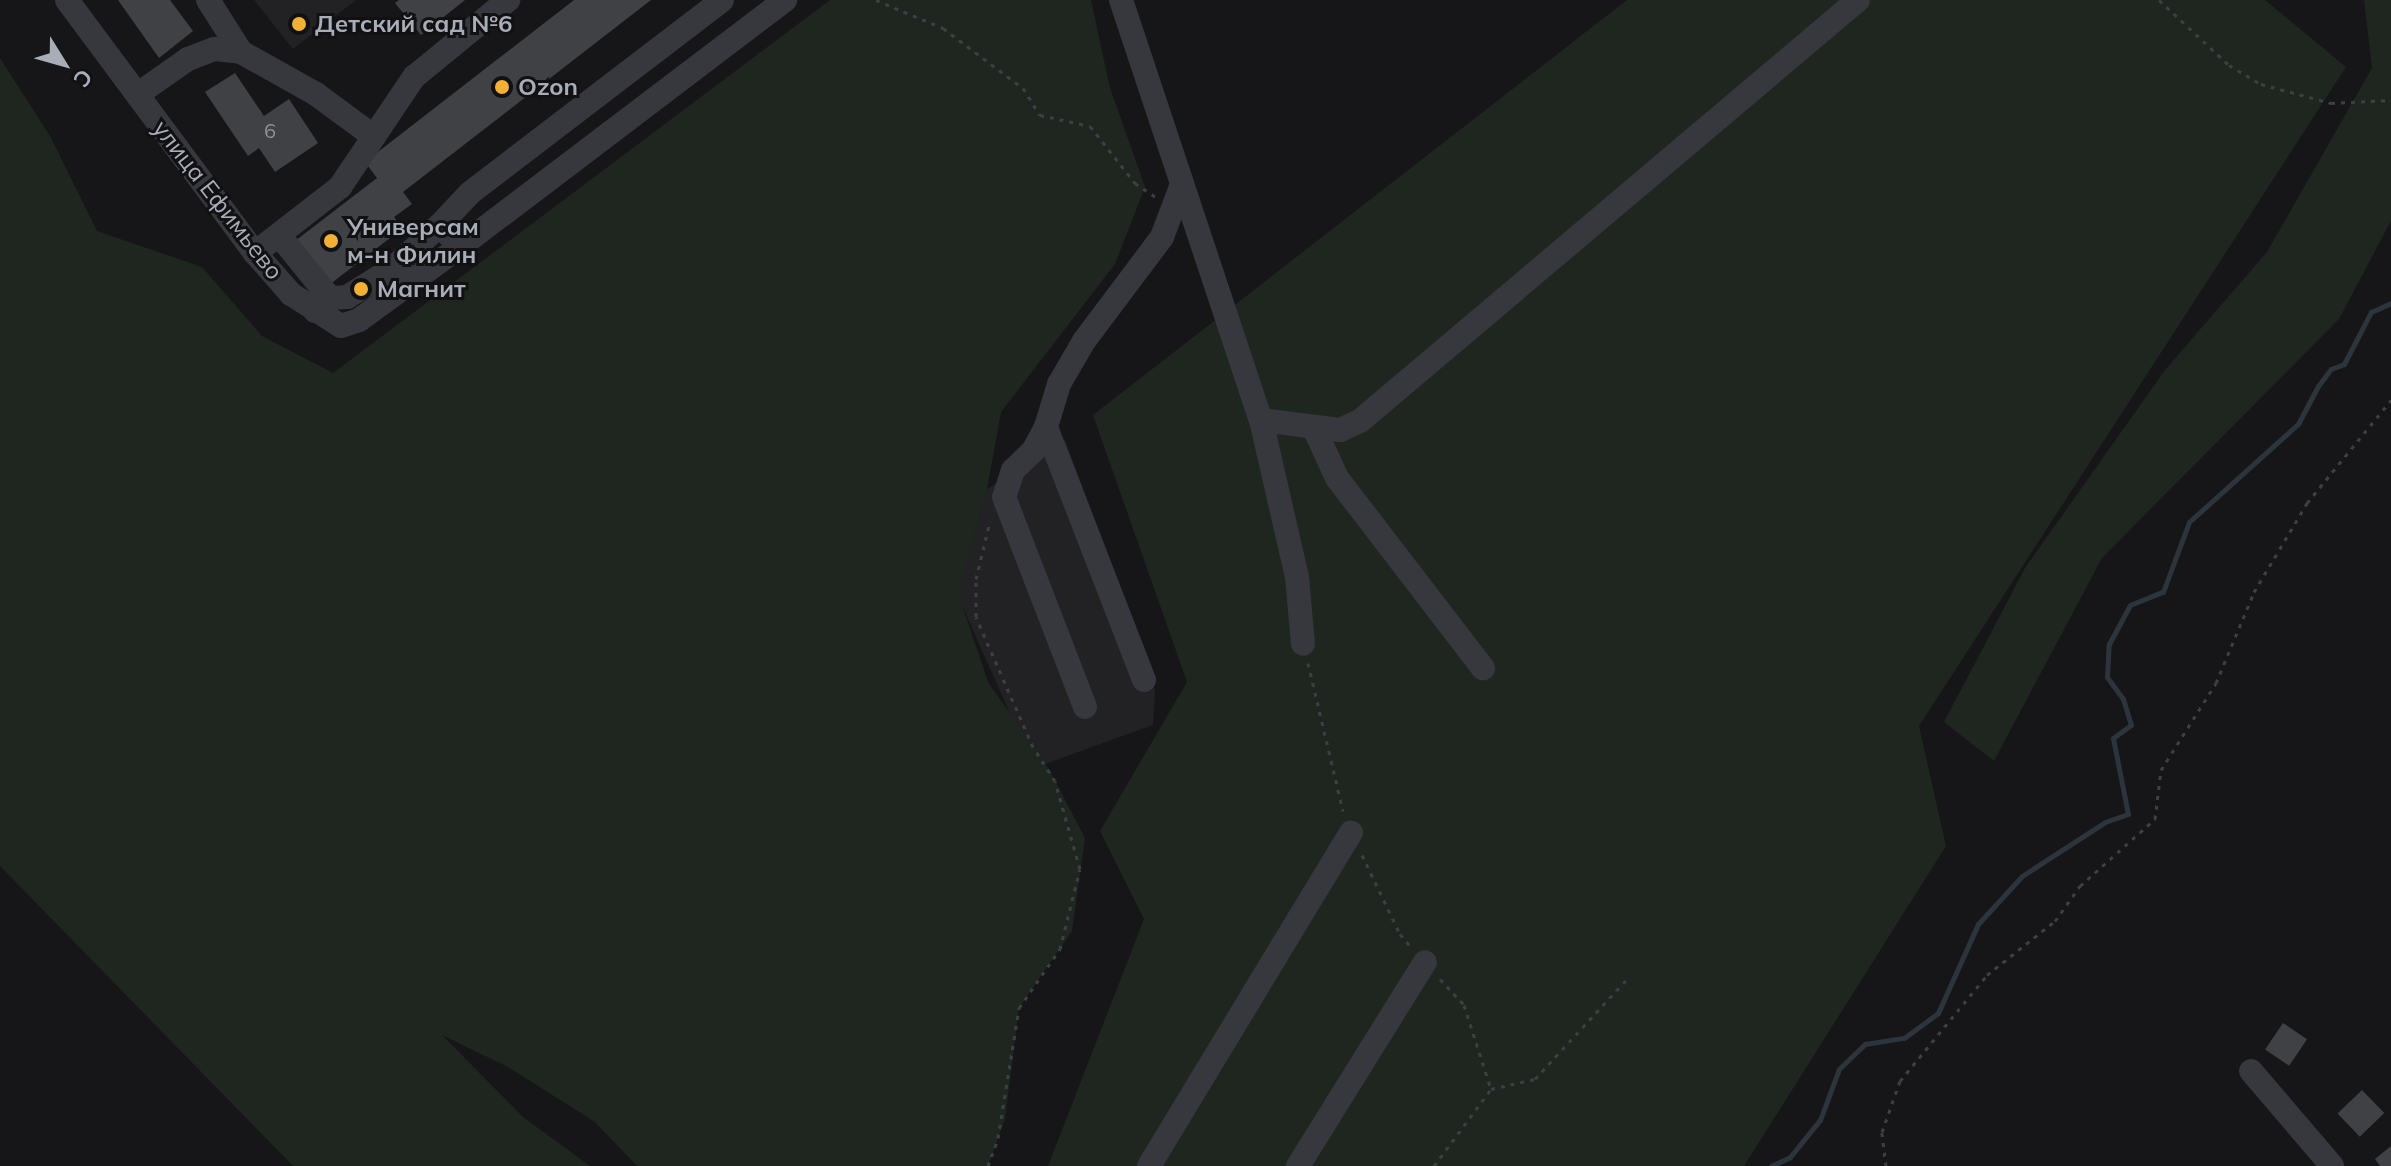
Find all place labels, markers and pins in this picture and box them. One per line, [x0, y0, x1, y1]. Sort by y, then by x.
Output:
place label: Детский сад №6 [315, 10, 513, 38]
marker: Детский сад №6 [290, 15, 308, 33]
place label: Ozon [518, 73, 578, 101]
marker: Ozon [493, 78, 511, 96]
place label: Универсам м-н Филин [347, 213, 479, 269]
marker: Универсам м-н Филин [322, 232, 340, 250]
place label: Магнит [377, 275, 466, 303]
marker: Магнит [352, 280, 370, 298]

